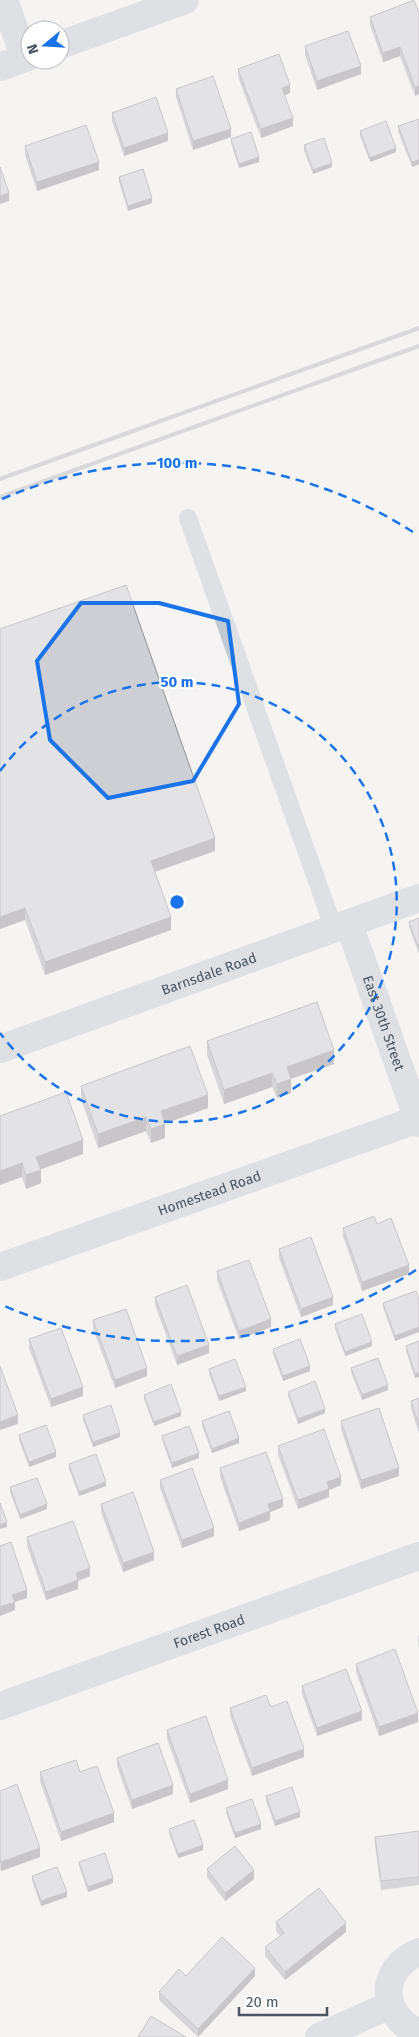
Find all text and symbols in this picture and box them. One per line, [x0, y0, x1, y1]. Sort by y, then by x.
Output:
north arrow [20, 20, 70, 70]
text: N [24, 42, 43, 56]
text: 100 m [157, 454, 197, 472]
text: 50 m [160, 673, 194, 691]
centre of rings [168, 893, 186, 911]
street label: Barnsdale Road [159, 949, 259, 999]
street label: East 30th Street [359, 973, 409, 1074]
street label: Homestead Road [155, 1167, 263, 1219]
street label: Forest Road [171, 1611, 247, 1652]
scale bar [239, 1984, 326, 2016]
text: 20 m [246, 1993, 279, 2011]

